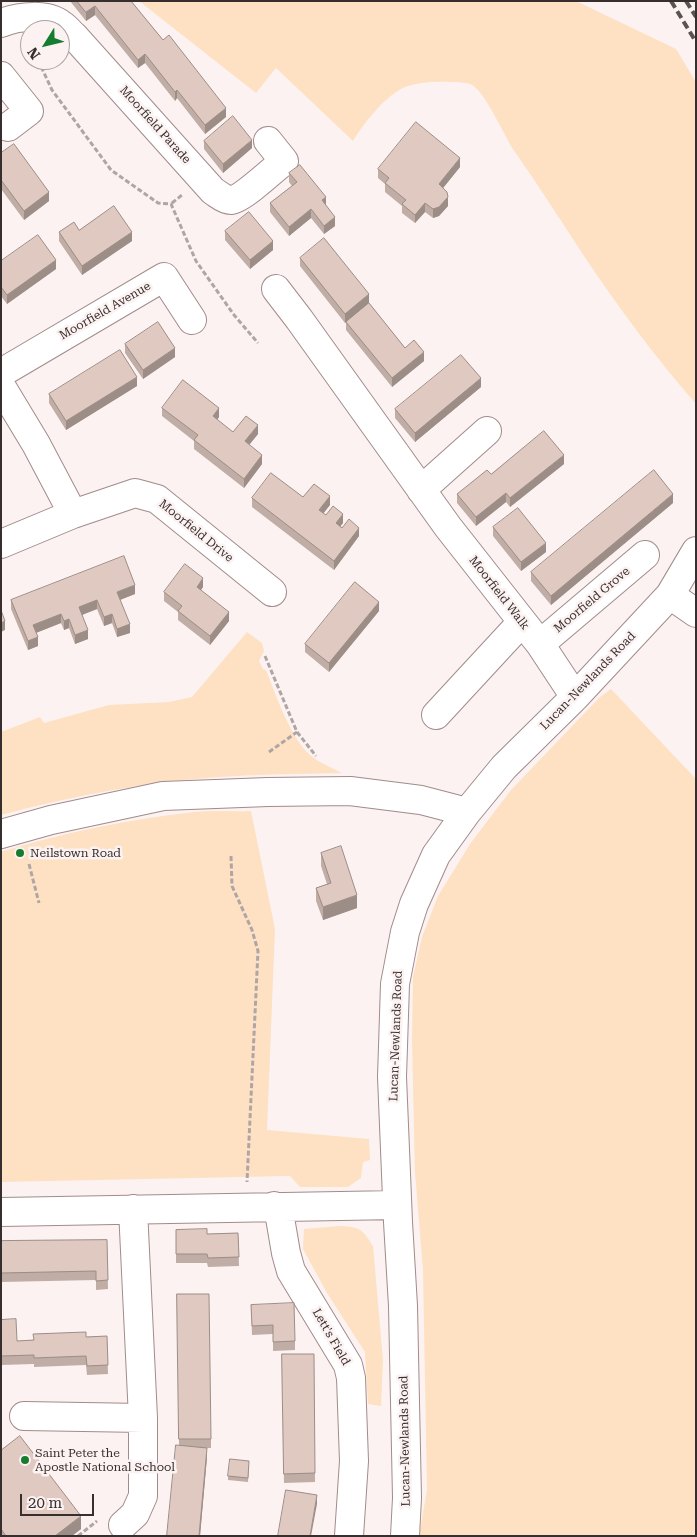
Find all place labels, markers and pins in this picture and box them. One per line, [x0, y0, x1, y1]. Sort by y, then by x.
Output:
place label: Neilstown Road [30, 846, 121, 860]
marker: Neilstown Road [14, 847, 26, 859]
place label: Saint Peter the Apostle National School [35, 1446, 175, 1474]
marker: Saint Peter the Apostle National School [19, 1454, 31, 1466]

